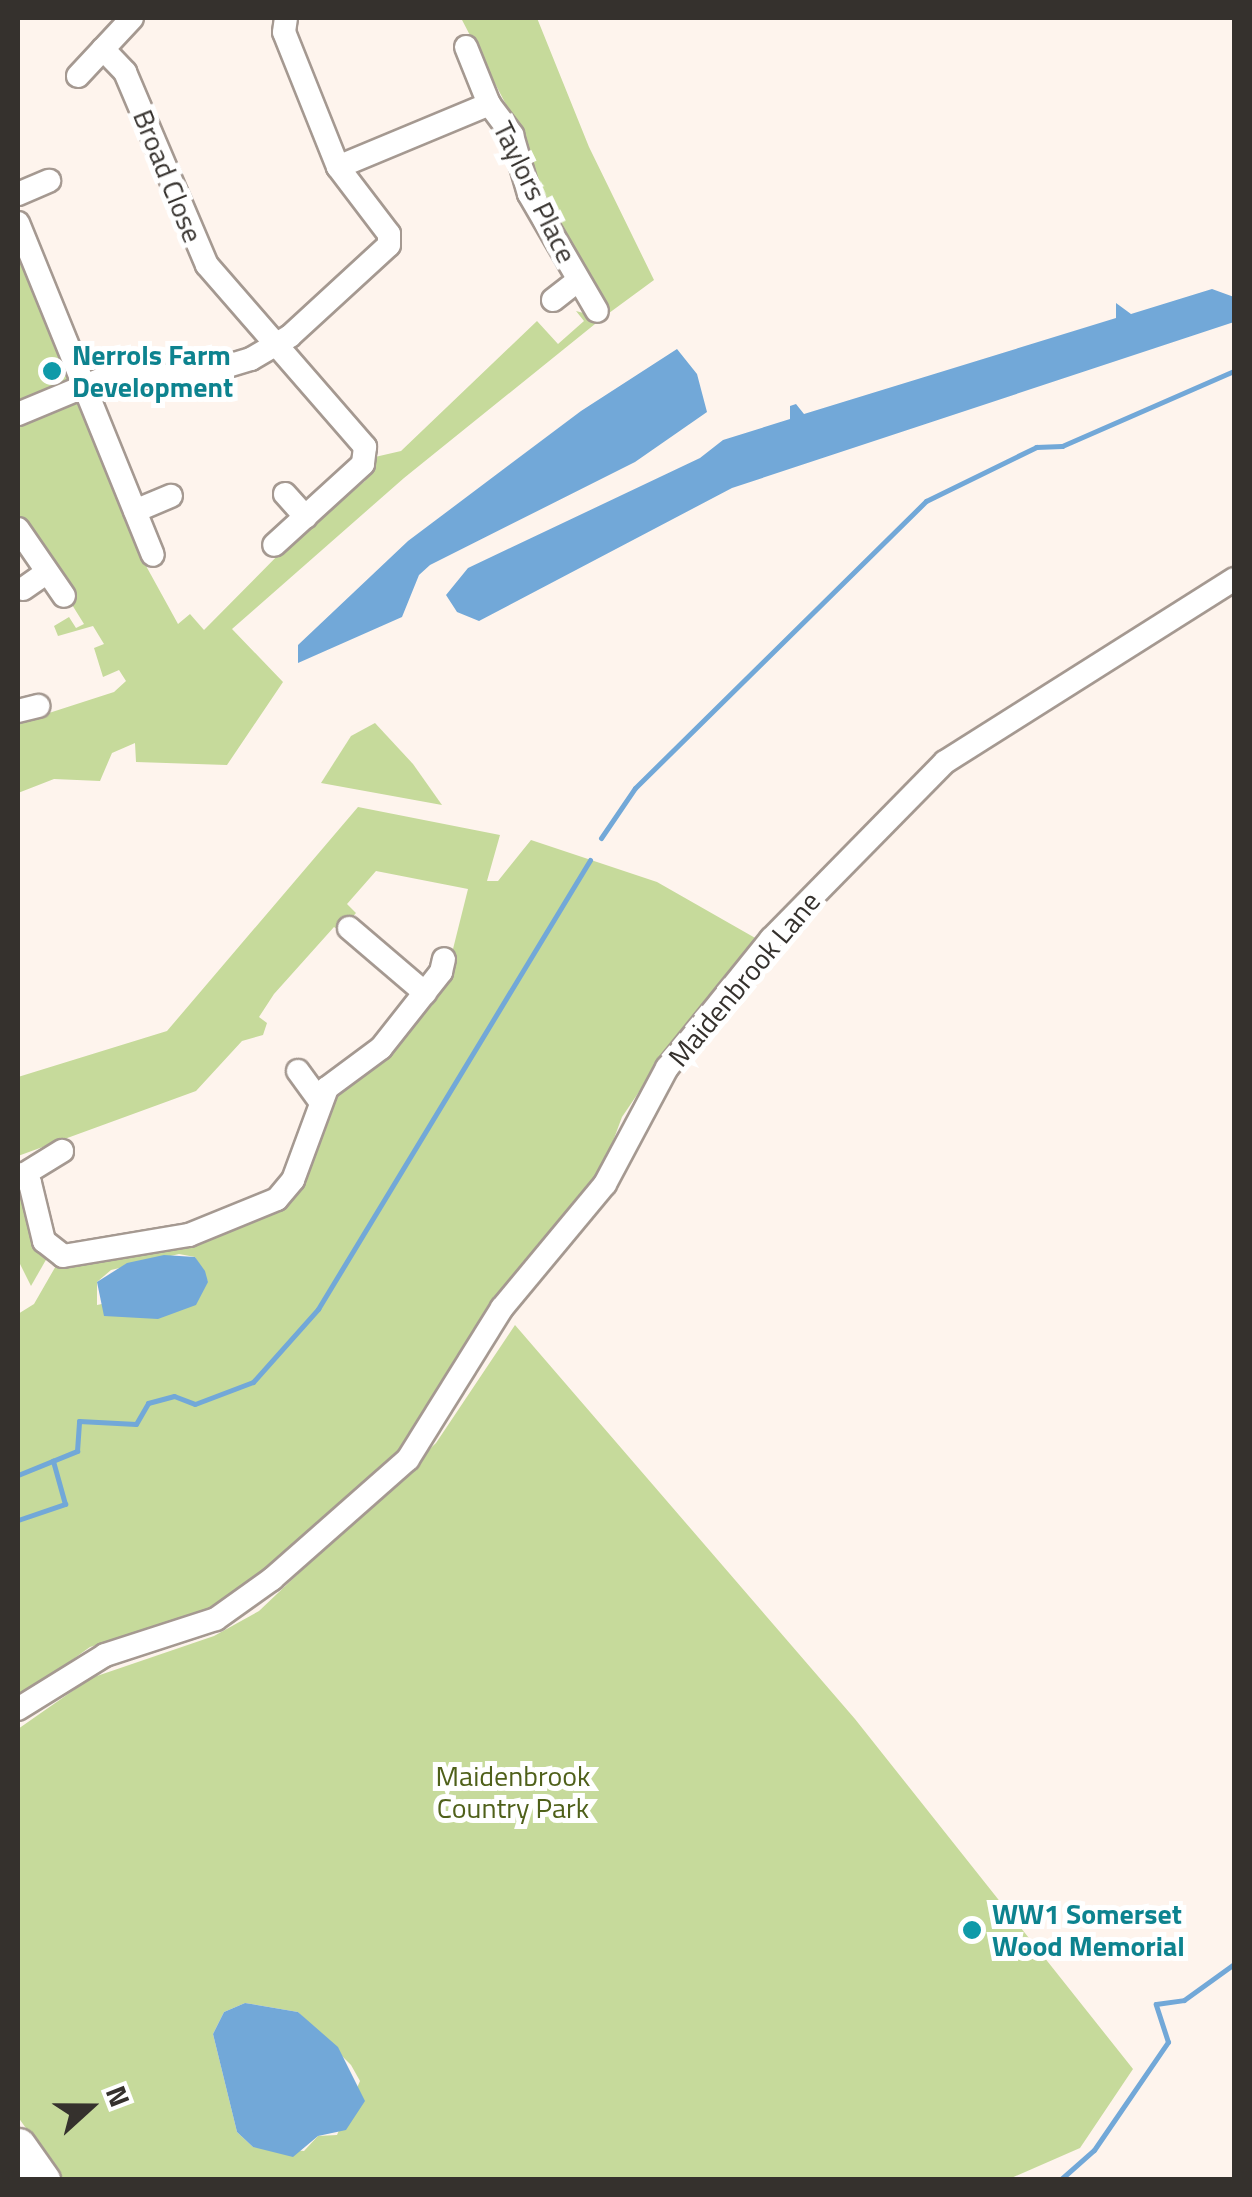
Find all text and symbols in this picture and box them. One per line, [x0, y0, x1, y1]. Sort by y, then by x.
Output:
street label: Broad Close [126, 105, 210, 247]
street label: Taylors Place [486, 116, 584, 268]
place label: Nerrols Farm Development [72, 338, 233, 404]
marker: Nerrols Farm Development [41, 360, 63, 382]
street label: Maidenbrook Lane [661, 885, 827, 1073]
park label: Maidenbrook Country Park [436, 1759, 590, 1825]
place label: WW1 Somerset Wood Memorial [992, 1897, 1185, 1963]
marker: WW1 Somerset Wood Memorial [961, 1919, 983, 1941]
north arrow [40, 2057, 140, 2157]
text: N [95, 2079, 142, 2113]

